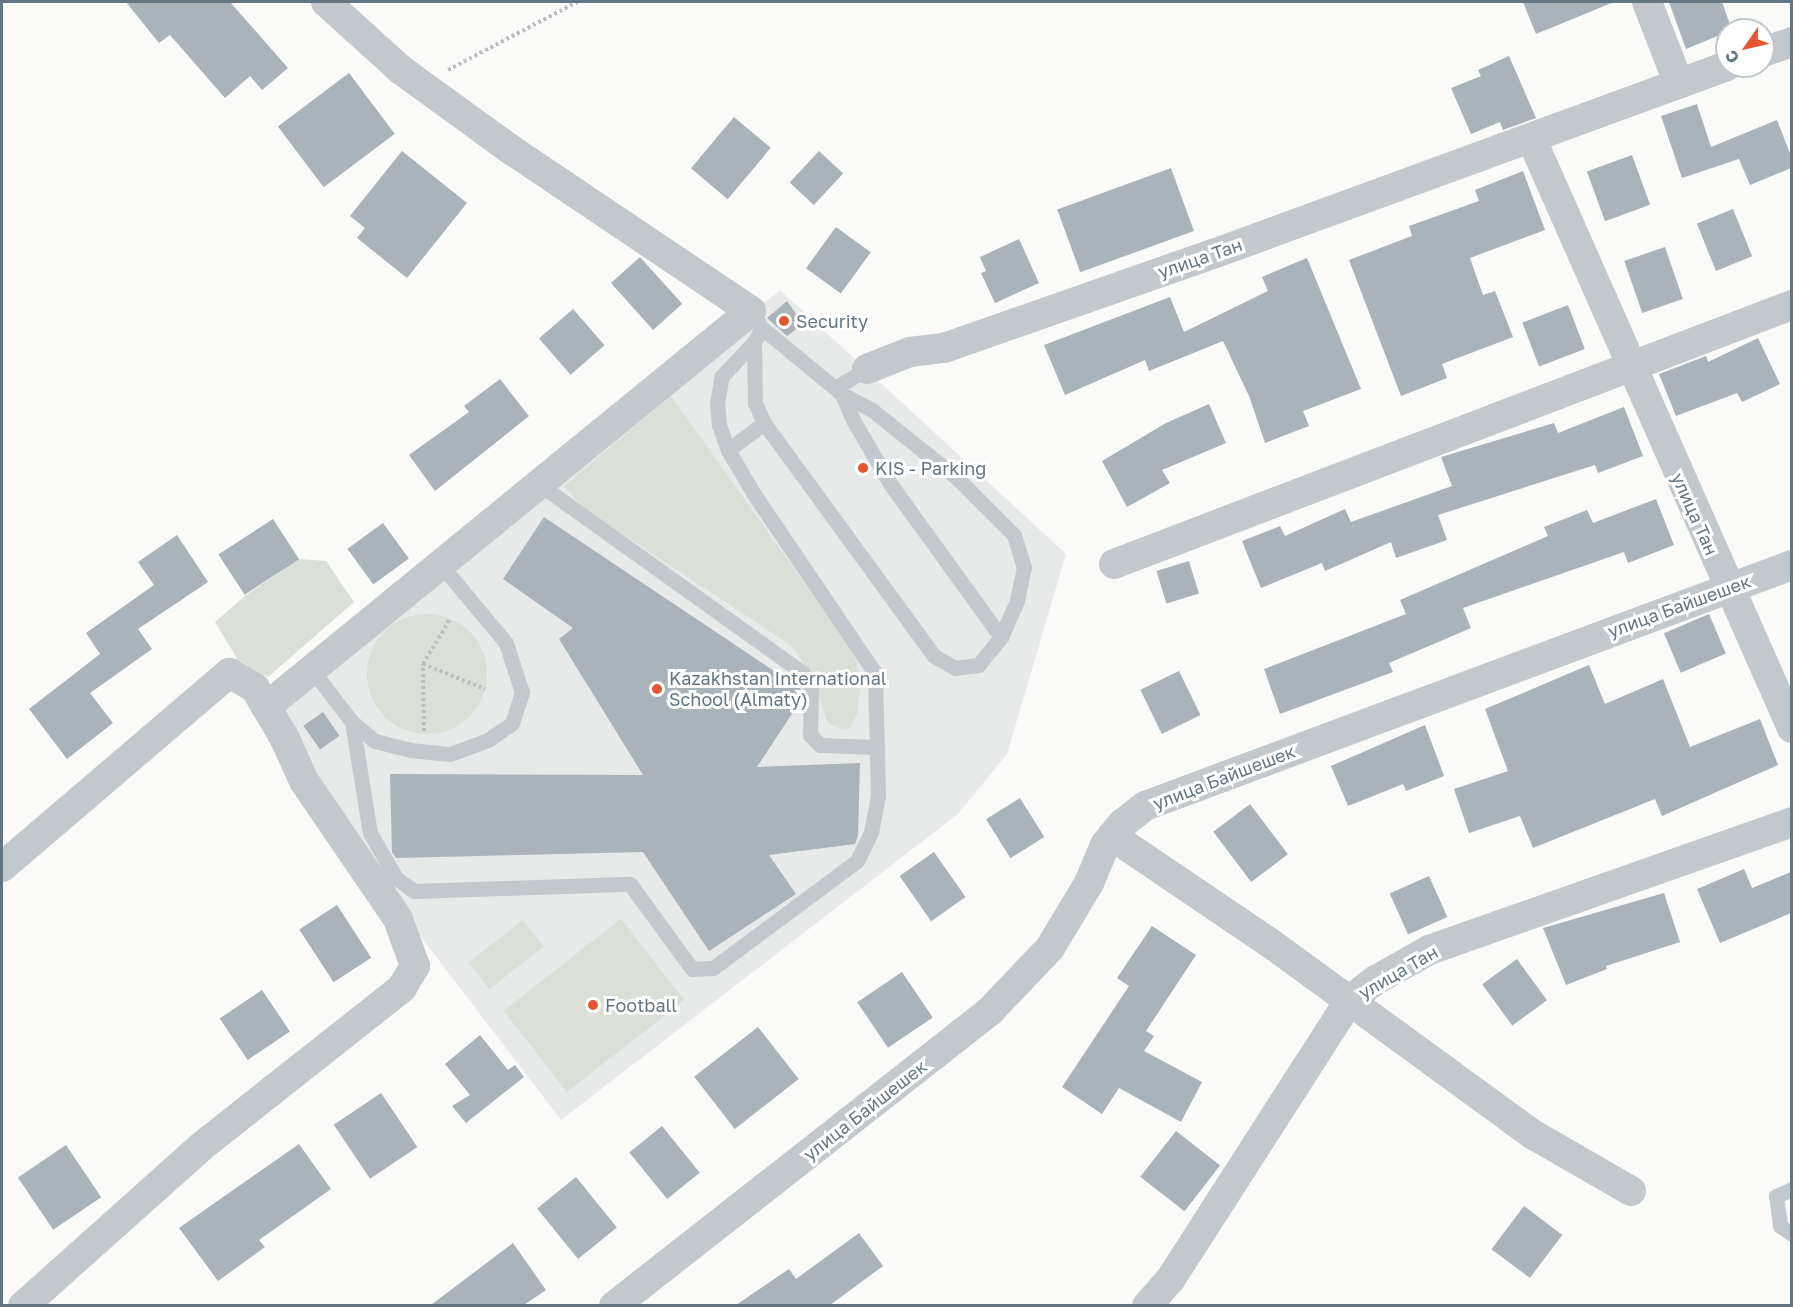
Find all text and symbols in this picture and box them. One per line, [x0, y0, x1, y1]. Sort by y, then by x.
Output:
north arrow [1715, 18, 1775, 78]
text: С [1720, 47, 1743, 67]
street label: улица Тан [1155, 233, 1245, 283]
place label: Security [796, 310, 868, 332]
marker: Security [777, 314, 791, 328]
place label: KIS - Parking [875, 457, 986, 479]
marker: KIS - Parking [856, 461, 870, 475]
street label: улица Тан [1667, 469, 1723, 559]
street label: улица Байшешек [1604, 570, 1754, 642]
place label: Kazakhstan International School (Almaty) [669, 668, 887, 710]
marker: Kazakhstan International School (Almaty) [650, 682, 664, 696]
street label: улица Байшешек [1150, 740, 1298, 814]
street label: улица Тан [1355, 941, 1441, 1003]
place label: Football [605, 994, 677, 1016]
marker: Football [586, 998, 600, 1012]
street label: улица Байшешек [799, 1055, 931, 1165]

